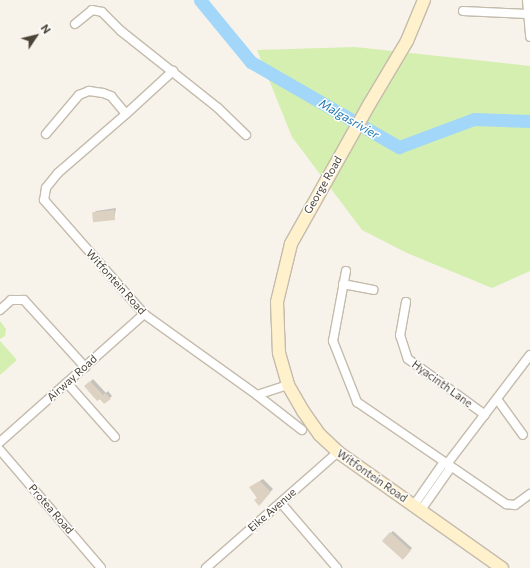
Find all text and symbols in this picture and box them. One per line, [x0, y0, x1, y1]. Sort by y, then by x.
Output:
north arrow [16, 16, 56, 56]
text: N [39, 22, 54, 36]
water label: Malgasrivier [316, 96, 382, 142]
street label: George Road [301, 154, 345, 216]
street label: Witfontein Road [83, 247, 149, 317]
street label: Airway Road [44, 352, 100, 404]
street label: Hyacinth Lane [409, 358, 475, 410]
street label: Witfontein Road [334, 447, 410, 505]
street label: Protea Road [26, 482, 76, 536]
street label: Eike Avenue [245, 485, 299, 535]

